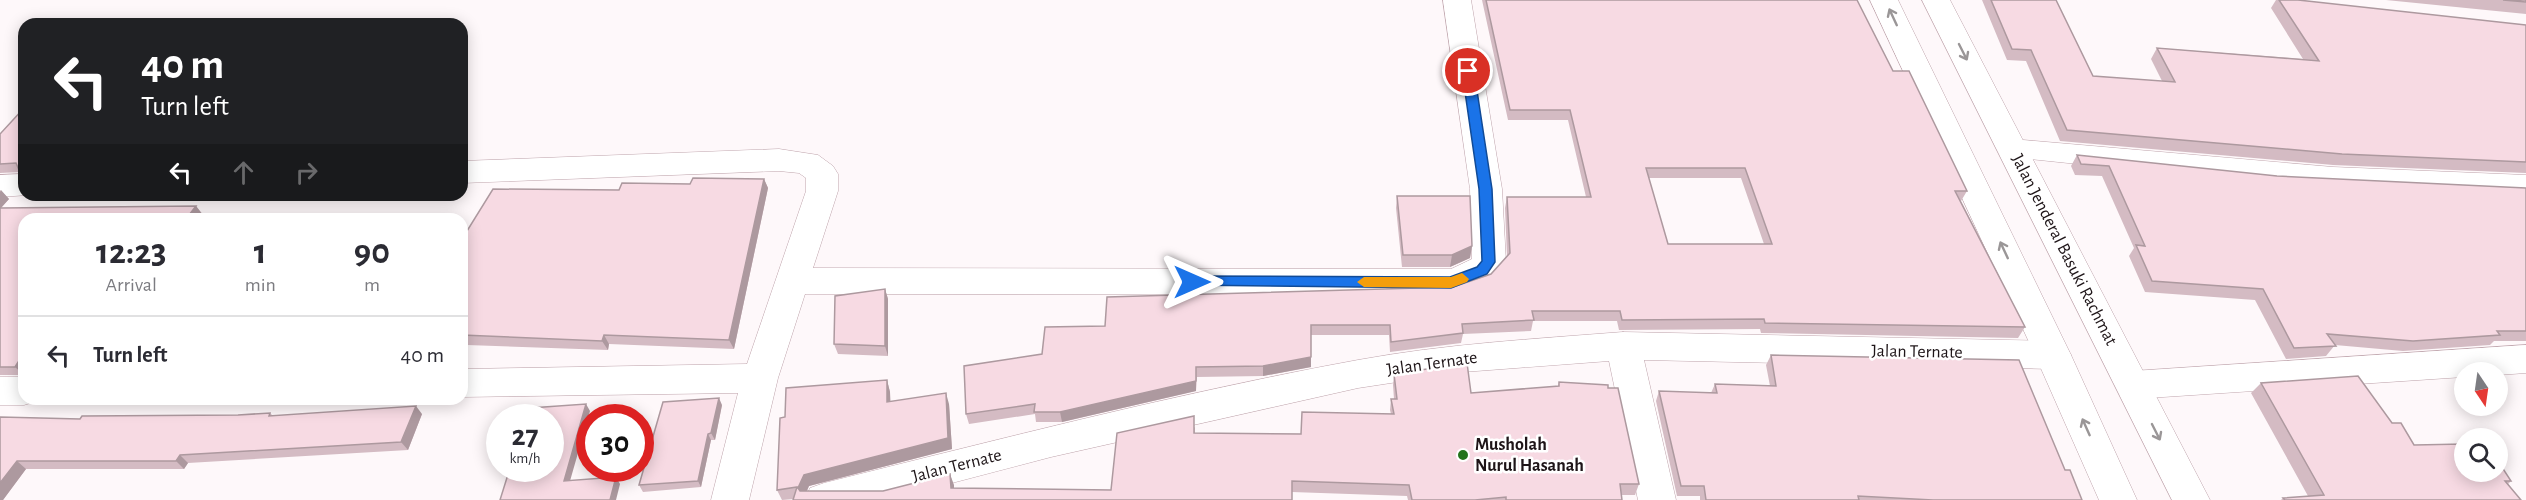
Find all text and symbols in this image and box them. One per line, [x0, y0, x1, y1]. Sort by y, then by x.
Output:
one-way arrow [1886, 9, 1898, 27]
icon: left [42, 42, 120, 120]
one-way arrow [1957, 43, 1969, 60]
text: 40 m [141, 44, 224, 86]
pin [1442, 45, 1493, 96]
icon: arrive [1451, 54, 1484, 87]
text: Turn left [141, 93, 229, 120]
street label: Jalan Jenderal Basuki Rachmat [2008, 151, 2120, 349]
icon: left [164, 156, 197, 189]
icon: ahead [227, 156, 260, 189]
icon: right [290, 156, 323, 189]
text: 12:23 [96, 234, 167, 270]
text: 1 [254, 234, 267, 270]
text: 90 [354, 234, 390, 270]
one-way arrow [1997, 242, 2009, 260]
position arrow [1160, 250, 1224, 314]
text: Arrival [106, 275, 157, 295]
text: min [245, 275, 276, 295]
text: m [364, 275, 380, 295]
icon: left [42, 339, 75, 372]
street label: Jalan Ternate [1871, 342, 1963, 362]
text: Turn left [93, 344, 167, 366]
text: 40 m [401, 344, 444, 366]
street label: Jalan Ternate [1385, 349, 1479, 379]
north arrow [2454, 362, 2508, 416]
map controls [2454, 362, 2508, 482]
speed limit sign: 30 [576, 404, 654, 482]
one-way arrow [2079, 419, 2091, 437]
text: 27 [511, 421, 539, 451]
one-way arrow [2151, 422, 2163, 440]
button: search [2454, 428, 2508, 482]
place label: Musholah Nurul Hasanah [1475, 436, 1584, 475]
street label: Jalan Ternate [910, 446, 1004, 486]
marker: Musholah Nurul Hasanah [1456, 448, 1470, 462]
text: km/h [510, 451, 540, 466]

